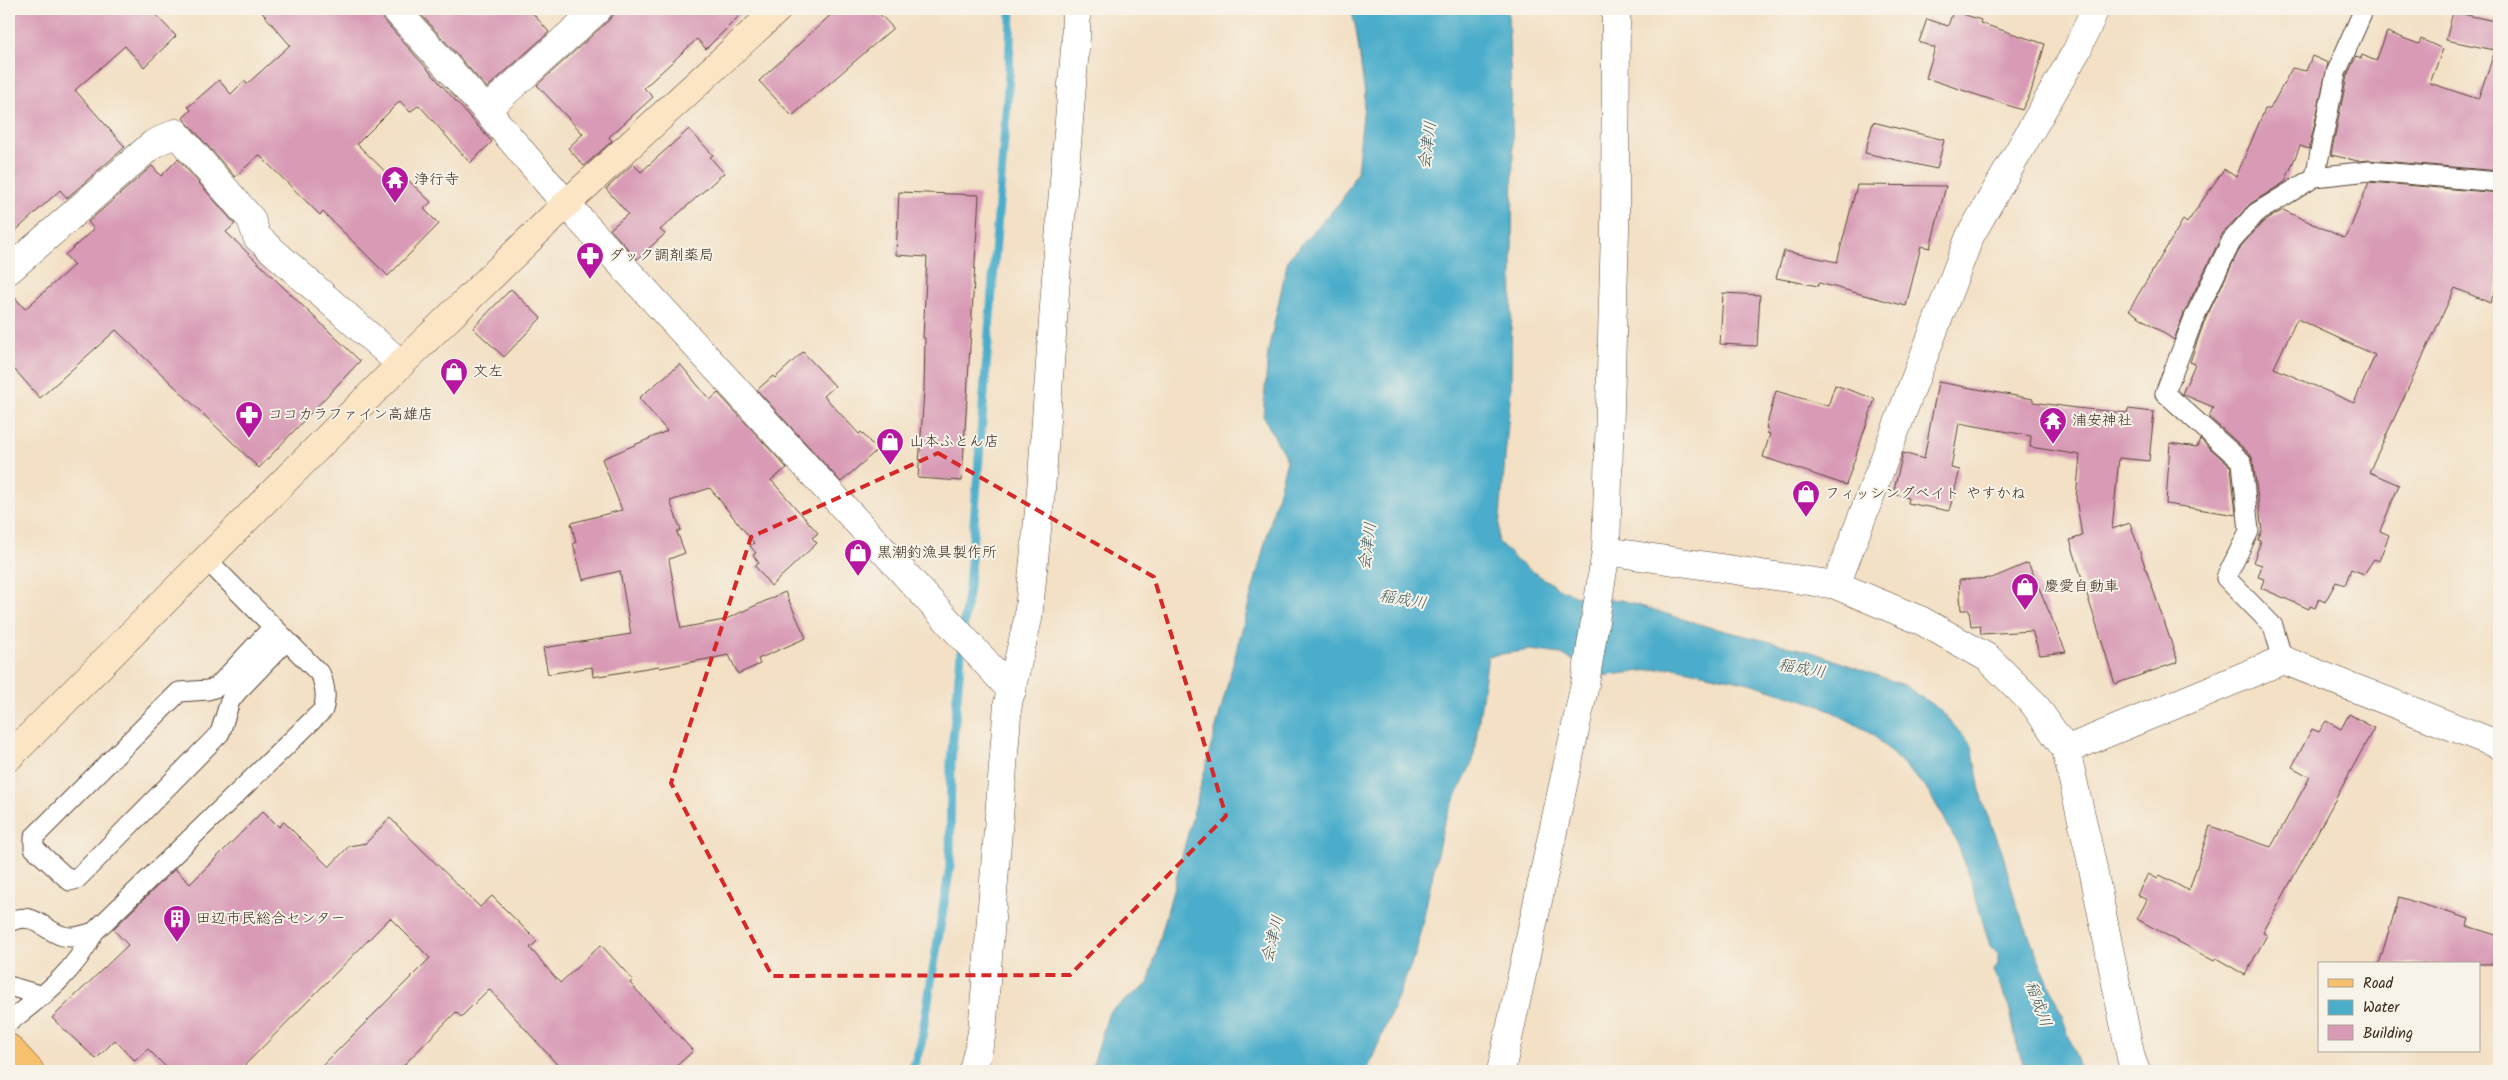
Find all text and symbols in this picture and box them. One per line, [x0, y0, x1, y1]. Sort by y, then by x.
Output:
water label: 会津川 [1412, 119, 1444, 171]
temple icon: 浄行寺 [380, 165, 410, 204]
place label: 浄行寺 [414, 168, 459, 192]
pharmacy icon: ダック調剤薬局 [575, 241, 605, 280]
place label: ダック調剤薬局 [609, 244, 714, 268]
shop icon: 文左 [439, 357, 469, 396]
place label: 文左 [473, 360, 503, 384]
pharmacy icon: ココカラファイン高雄店 [234, 400, 264, 439]
place label: ココカラファイン高雄店 [268, 403, 433, 427]
temple icon: 浦安神社 [2038, 406, 2068, 445]
place label: 浦安神社 [2072, 409, 2132, 433]
shop icon: 山本ふとん店 [875, 427, 905, 466]
place label: 山本ふとん店 [909, 430, 999, 454]
shop icon: フィッシングベイト やすかね [1791, 479, 1821, 518]
place label: フィッシングベイト やすかね [1825, 482, 2026, 506]
water label: 会津川 [1352, 520, 1384, 572]
shop icon: 黒潮釣漁具製作所 [843, 538, 873, 577]
place label: 黒潮釣漁具製作所 [877, 541, 997, 565]
shop icon: 慶愛自動車 [2010, 572, 2040, 611]
place label: 慶愛自動車 [2044, 575, 2119, 599]
water label: 稲成川 [1377, 584, 1429, 616]
water label: 稲成川 [1776, 653, 1828, 685]
building icon: 田辺市民総合センター [162, 904, 192, 943]
place label: 田辺市民総合センター [196, 907, 345, 931]
water label: 会津川 [1255, 913, 1291, 965]
legend [2318, 962, 2480, 1052]
text: Road [2363, 972, 2394, 996]
water label: 稲成川 [2018, 977, 2058, 1031]
text: Water [2363, 996, 2400, 1020]
text: Building [2363, 1022, 2413, 1046]

